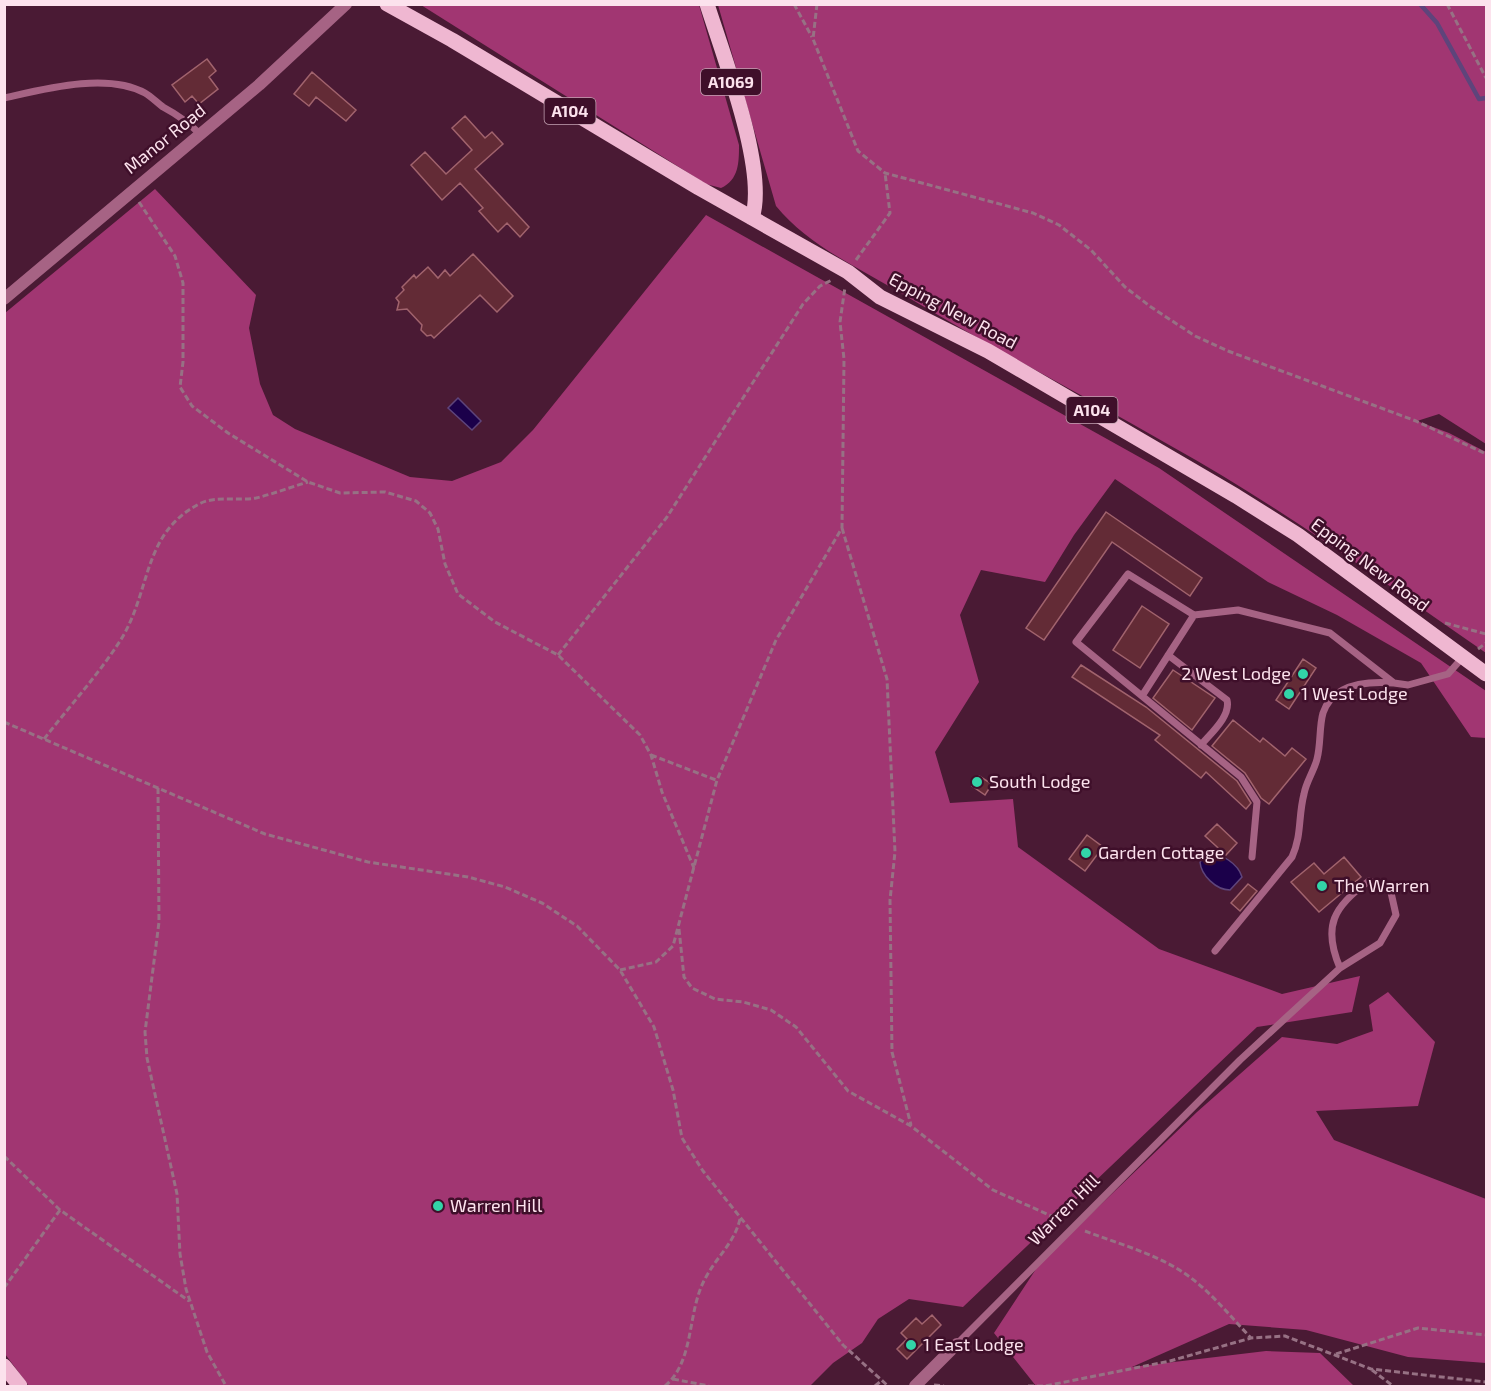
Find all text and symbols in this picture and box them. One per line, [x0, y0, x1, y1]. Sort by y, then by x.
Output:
road number: A1069 [701, 69, 761, 95]
road number: A104 [544, 98, 596, 124]
street label: Manor Road [119, 99, 210, 178]
street label: Epping New Road [886, 267, 1021, 353]
road number: A104 [1066, 397, 1118, 423]
street label: Epping New Road [1307, 513, 1434, 616]
place label: 2 West Lodge [1181, 662, 1291, 684]
marker: 2 West Lodge [1296, 667, 1310, 681]
place label: 1 West Lodge [1301, 682, 1408, 704]
marker: 1 West Lodge [1282, 687, 1296, 701]
place label: South Lodge [989, 770, 1090, 792]
marker: South Lodge [970, 775, 984, 789]
place label: Garden Cottage [1098, 841, 1224, 863]
marker: Garden Cottage [1079, 846, 1093, 860]
place label: The Warren [1334, 874, 1429, 896]
marker: The Warren [1315, 879, 1329, 893]
street label: Warren Hill [1023, 1168, 1104, 1250]
place label: Warren Hill [450, 1194, 543, 1216]
marker: Warren Hill [431, 1199, 445, 1213]
place label: 1 East Lodge [923, 1333, 1024, 1355]
marker: 1 East Lodge [904, 1338, 918, 1352]

